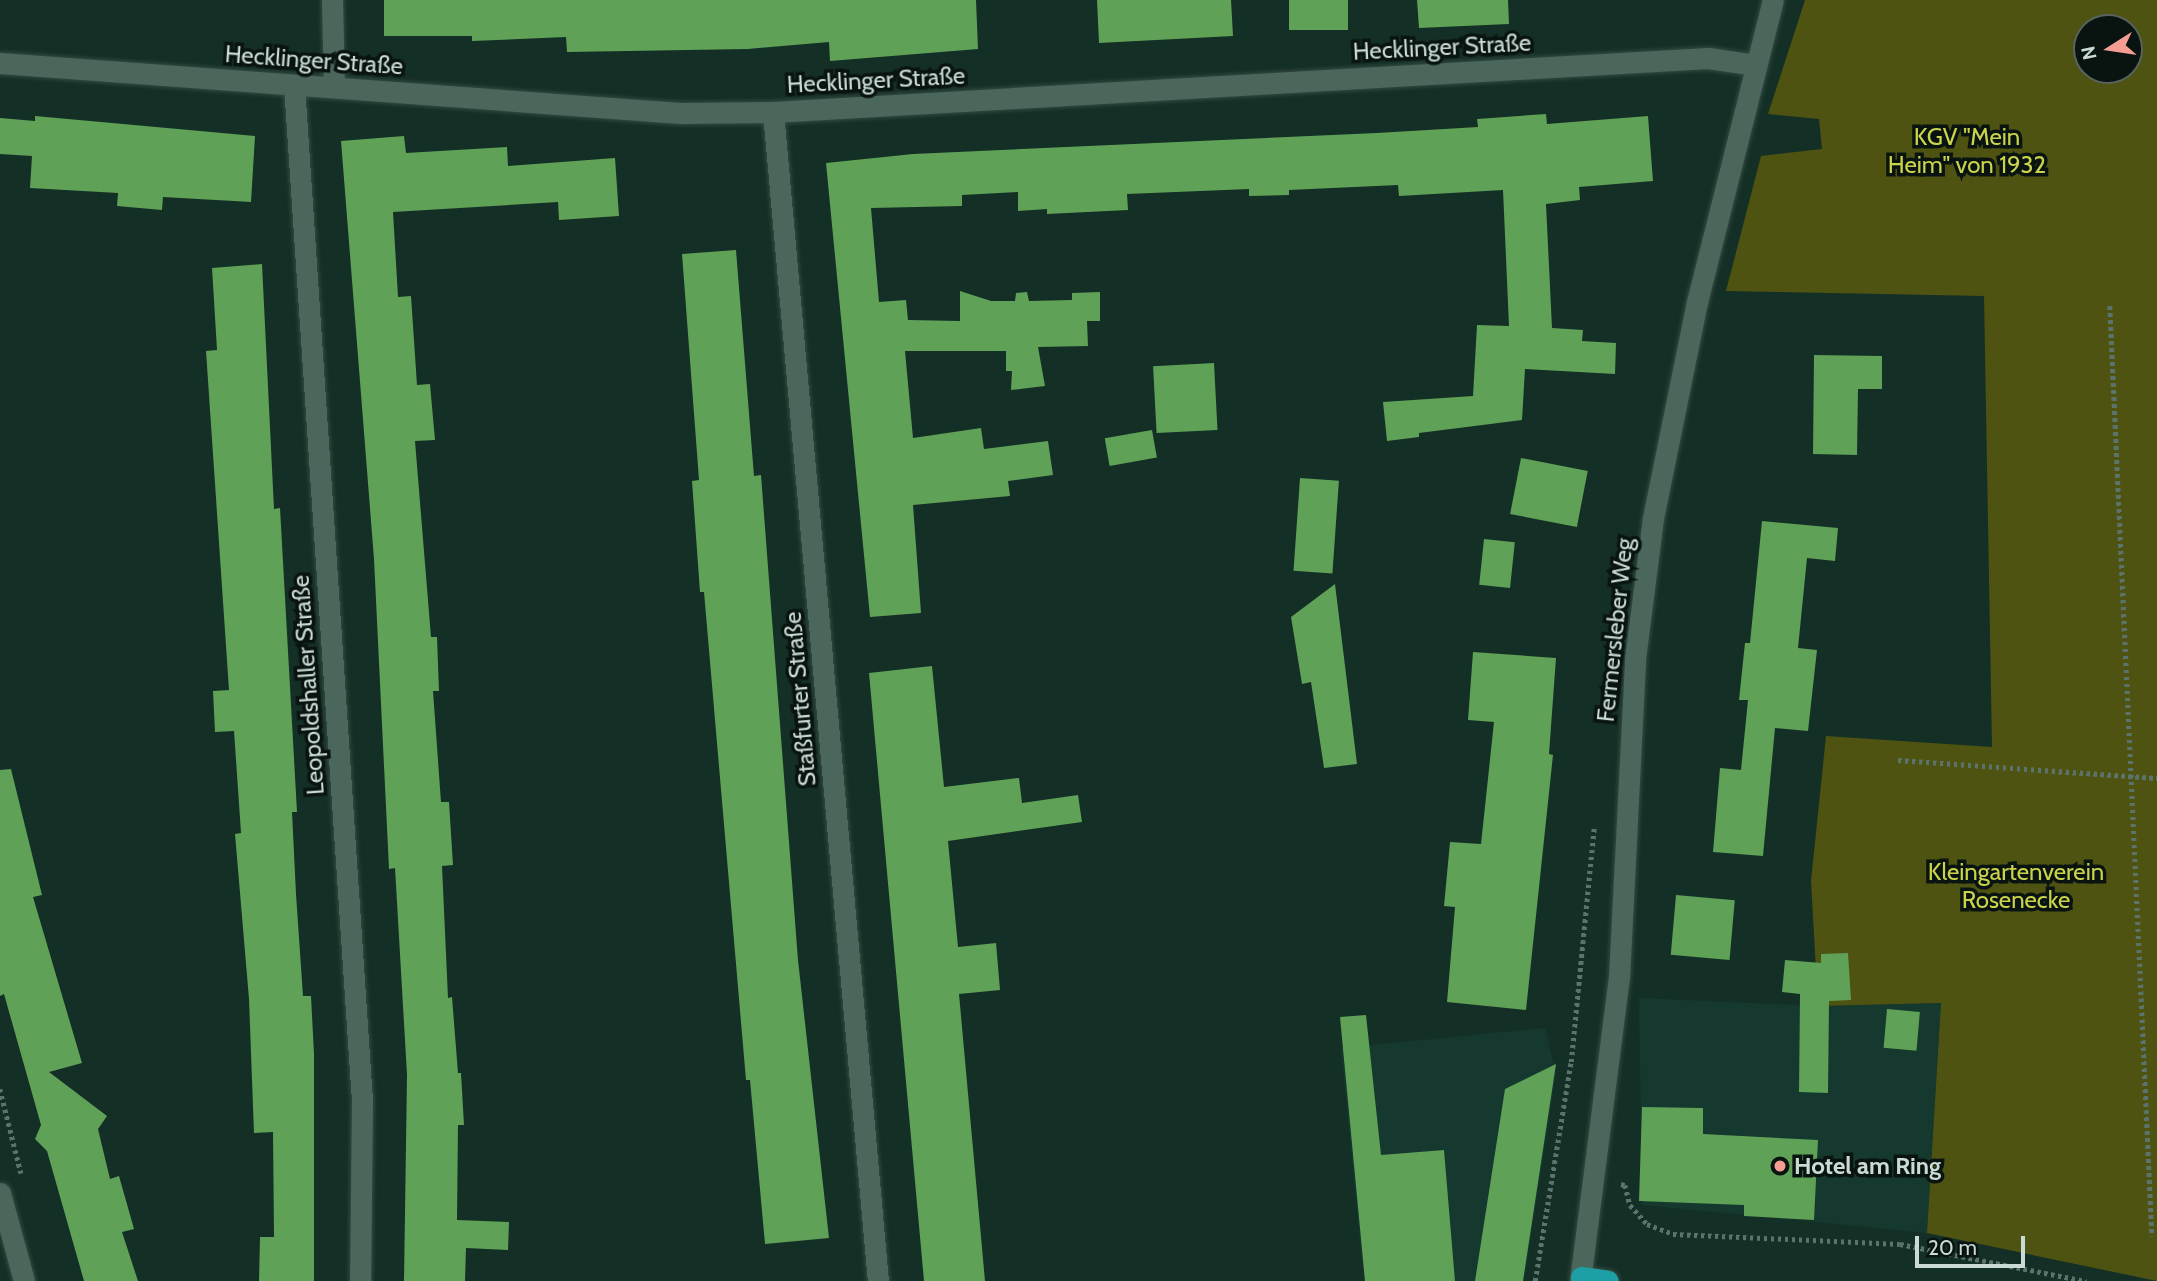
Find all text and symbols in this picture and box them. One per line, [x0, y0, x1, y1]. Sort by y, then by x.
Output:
north arrow [2073, 14, 2143, 84]
street label: Hecklinger Straße [1352, 28, 1532, 66]
street label: Hecklinger Straße [224, 39, 404, 81]
text: N [2076, 44, 2102, 62]
street label: Hecklinger Straße [786, 61, 966, 99]
park label: KGV "Mein Heim" von 1932 [1888, 123, 2046, 179]
street label: Fermersleber Weg [1591, 537, 1639, 723]
street label: Leopoldshaller Straße [286, 574, 330, 796]
street label: Staßfurter Straße [778, 611, 822, 787]
park label: Kleingartenverein Rosenecke [1928, 858, 2104, 914]
place label: Hotel am Ring [1794, 1152, 1941, 1180]
marker: Hotel am Ring [1772, 1158, 1788, 1174]
scale bar [1919, 1222, 2029, 1266]
text: 20 m [1928, 1235, 1977, 1260]

